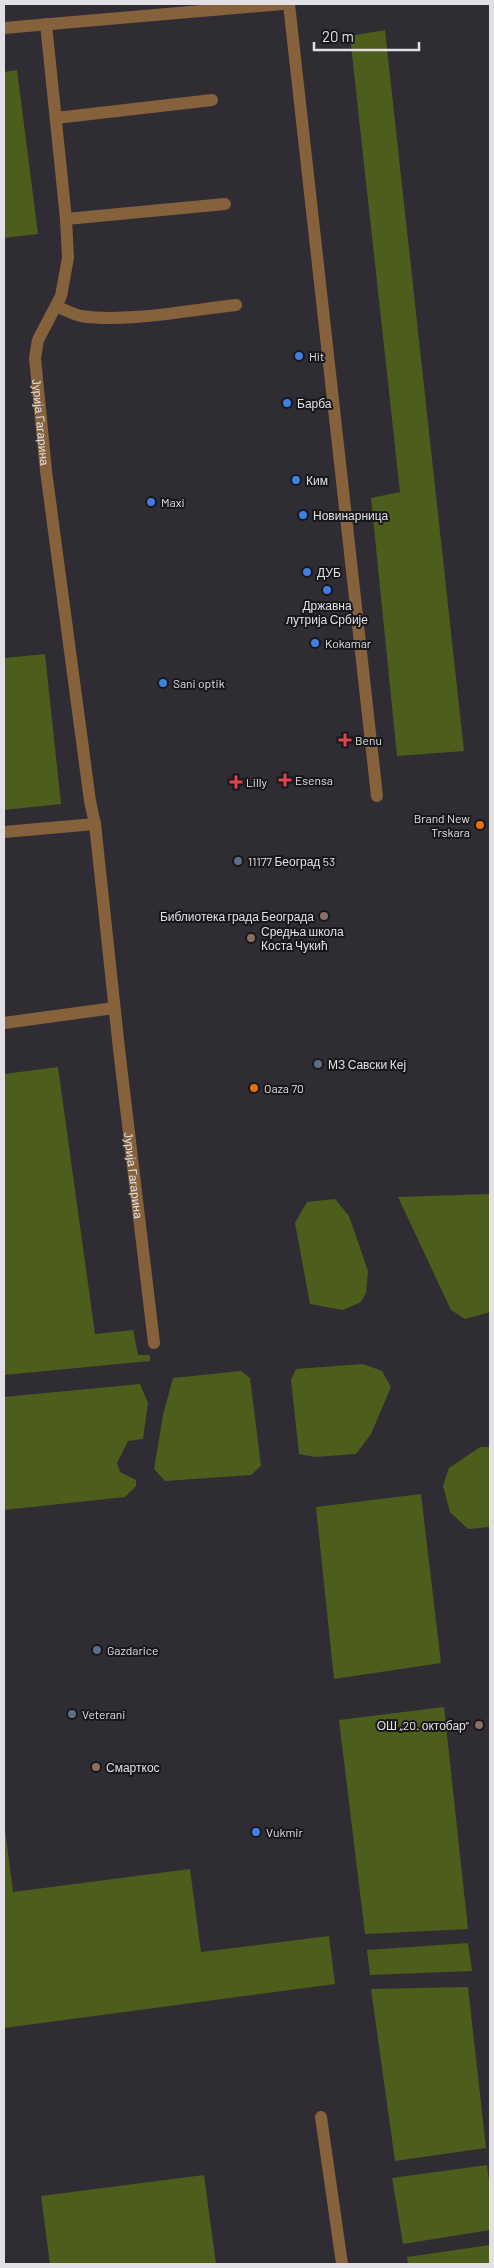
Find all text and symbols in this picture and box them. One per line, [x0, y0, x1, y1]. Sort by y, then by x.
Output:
scale bar [314, 20, 419, 52]
text: 20 m [322, 27, 354, 45]
place label: Hit [309, 349, 324, 363]
marker: Hit [293, 350, 305, 362]
street label: Јурија Гагарина [30, 378, 52, 466]
place label: Барба [297, 396, 332, 411]
marker: Барба [281, 397, 293, 409]
place label: Ким [306, 473, 328, 487]
marker: Ким [290, 474, 302, 486]
place label: Maxi [161, 495, 185, 509]
marker: Maxi [145, 496, 157, 508]
place label: Новинарница [313, 508, 389, 523]
marker: Новинарница [297, 509, 309, 521]
place label: ДУБ [317, 565, 341, 580]
marker: ДУБ [301, 566, 313, 578]
marker: Државна лутрија Србије [321, 584, 333, 596]
place label: Државна лутрија Србије [286, 598, 368, 627]
place label: Kokamar [325, 636, 372, 650]
marker: Kokamar [309, 637, 321, 649]
place label: Sani optik [173, 676, 225, 690]
marker: Sani optik [157, 677, 169, 689]
place label: Benu [355, 733, 382, 747]
marker: Benu [339, 734, 351, 746]
place label: Esensa [295, 773, 333, 787]
marker: Esensa [279, 774, 291, 786]
place label: Lilly [246, 775, 267, 789]
marker: Lilly [230, 776, 242, 788]
place label: Brand New Trskara [414, 811, 470, 839]
marker: Brand New Trskara [474, 819, 486, 831]
place label: 11177 Београд 53 [248, 854, 335, 869]
marker: 11177 Београд 53 [232, 855, 244, 867]
place label: Библиотека града Београда [160, 909, 314, 924]
marker: Библиотека града Београда [318, 910, 330, 922]
place label: Средња школа Коста Чукић [261, 924, 344, 953]
marker: Средња школа Коста Чукић [245, 932, 257, 944]
place label: МЗ Савски Кеј [328, 1057, 406, 1072]
marker: МЗ Савски Кеј [312, 1058, 324, 1070]
place label: Oaza 70 [264, 1081, 304, 1095]
marker: Oaza 70 [248, 1082, 260, 1094]
street label: Јурија Гагарина [122, 1131, 146, 1220]
place label: Gazdarice [107, 1643, 158, 1657]
marker: Gazdarice [91, 1644, 103, 1656]
place label: Veterani [82, 1707, 125, 1721]
marker: Veterani [66, 1708, 78, 1720]
place label: ОШ „20. октобар” [377, 1718, 470, 1733]
marker: ОШ „20. октобар” [473, 1719, 485, 1731]
place label: Смарткос [106, 1760, 160, 1775]
marker: Смарткос [90, 1761, 102, 1773]
place label: Vukmir [266, 1825, 303, 1839]
marker: Vukmir [250, 1826, 262, 1838]

